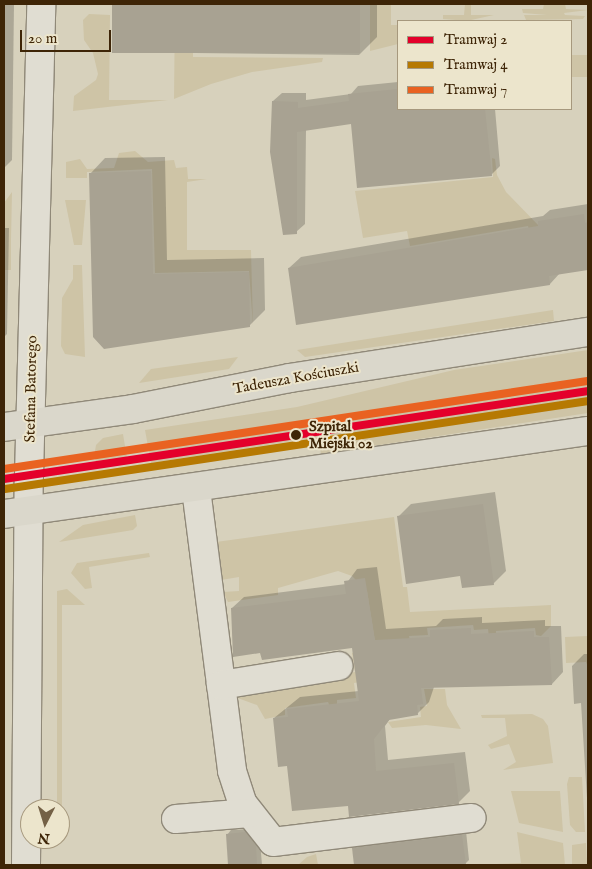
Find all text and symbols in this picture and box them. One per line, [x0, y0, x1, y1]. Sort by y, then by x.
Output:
scale bar [22, 20, 114, 52]
legend [397, 20, 572, 110]
text: 20 m [28, 29, 57, 48]
text: Tramwaj 2 [444, 30, 507, 49]
text: Tramwaj 4 [444, 55, 508, 74]
text: Tramwaj 7 [444, 80, 507, 99]
street label: Stefana Batorego [21, 335, 41, 443]
street label: Tadeusza Kościuszki [232, 358, 360, 398]
place label: Szpital Miejski 02 [309, 417, 372, 452]
marker: Szpital Miejski 02 [287, 426, 305, 444]
north arrow [20, 799, 70, 849]
text: N [37, 828, 51, 847]

